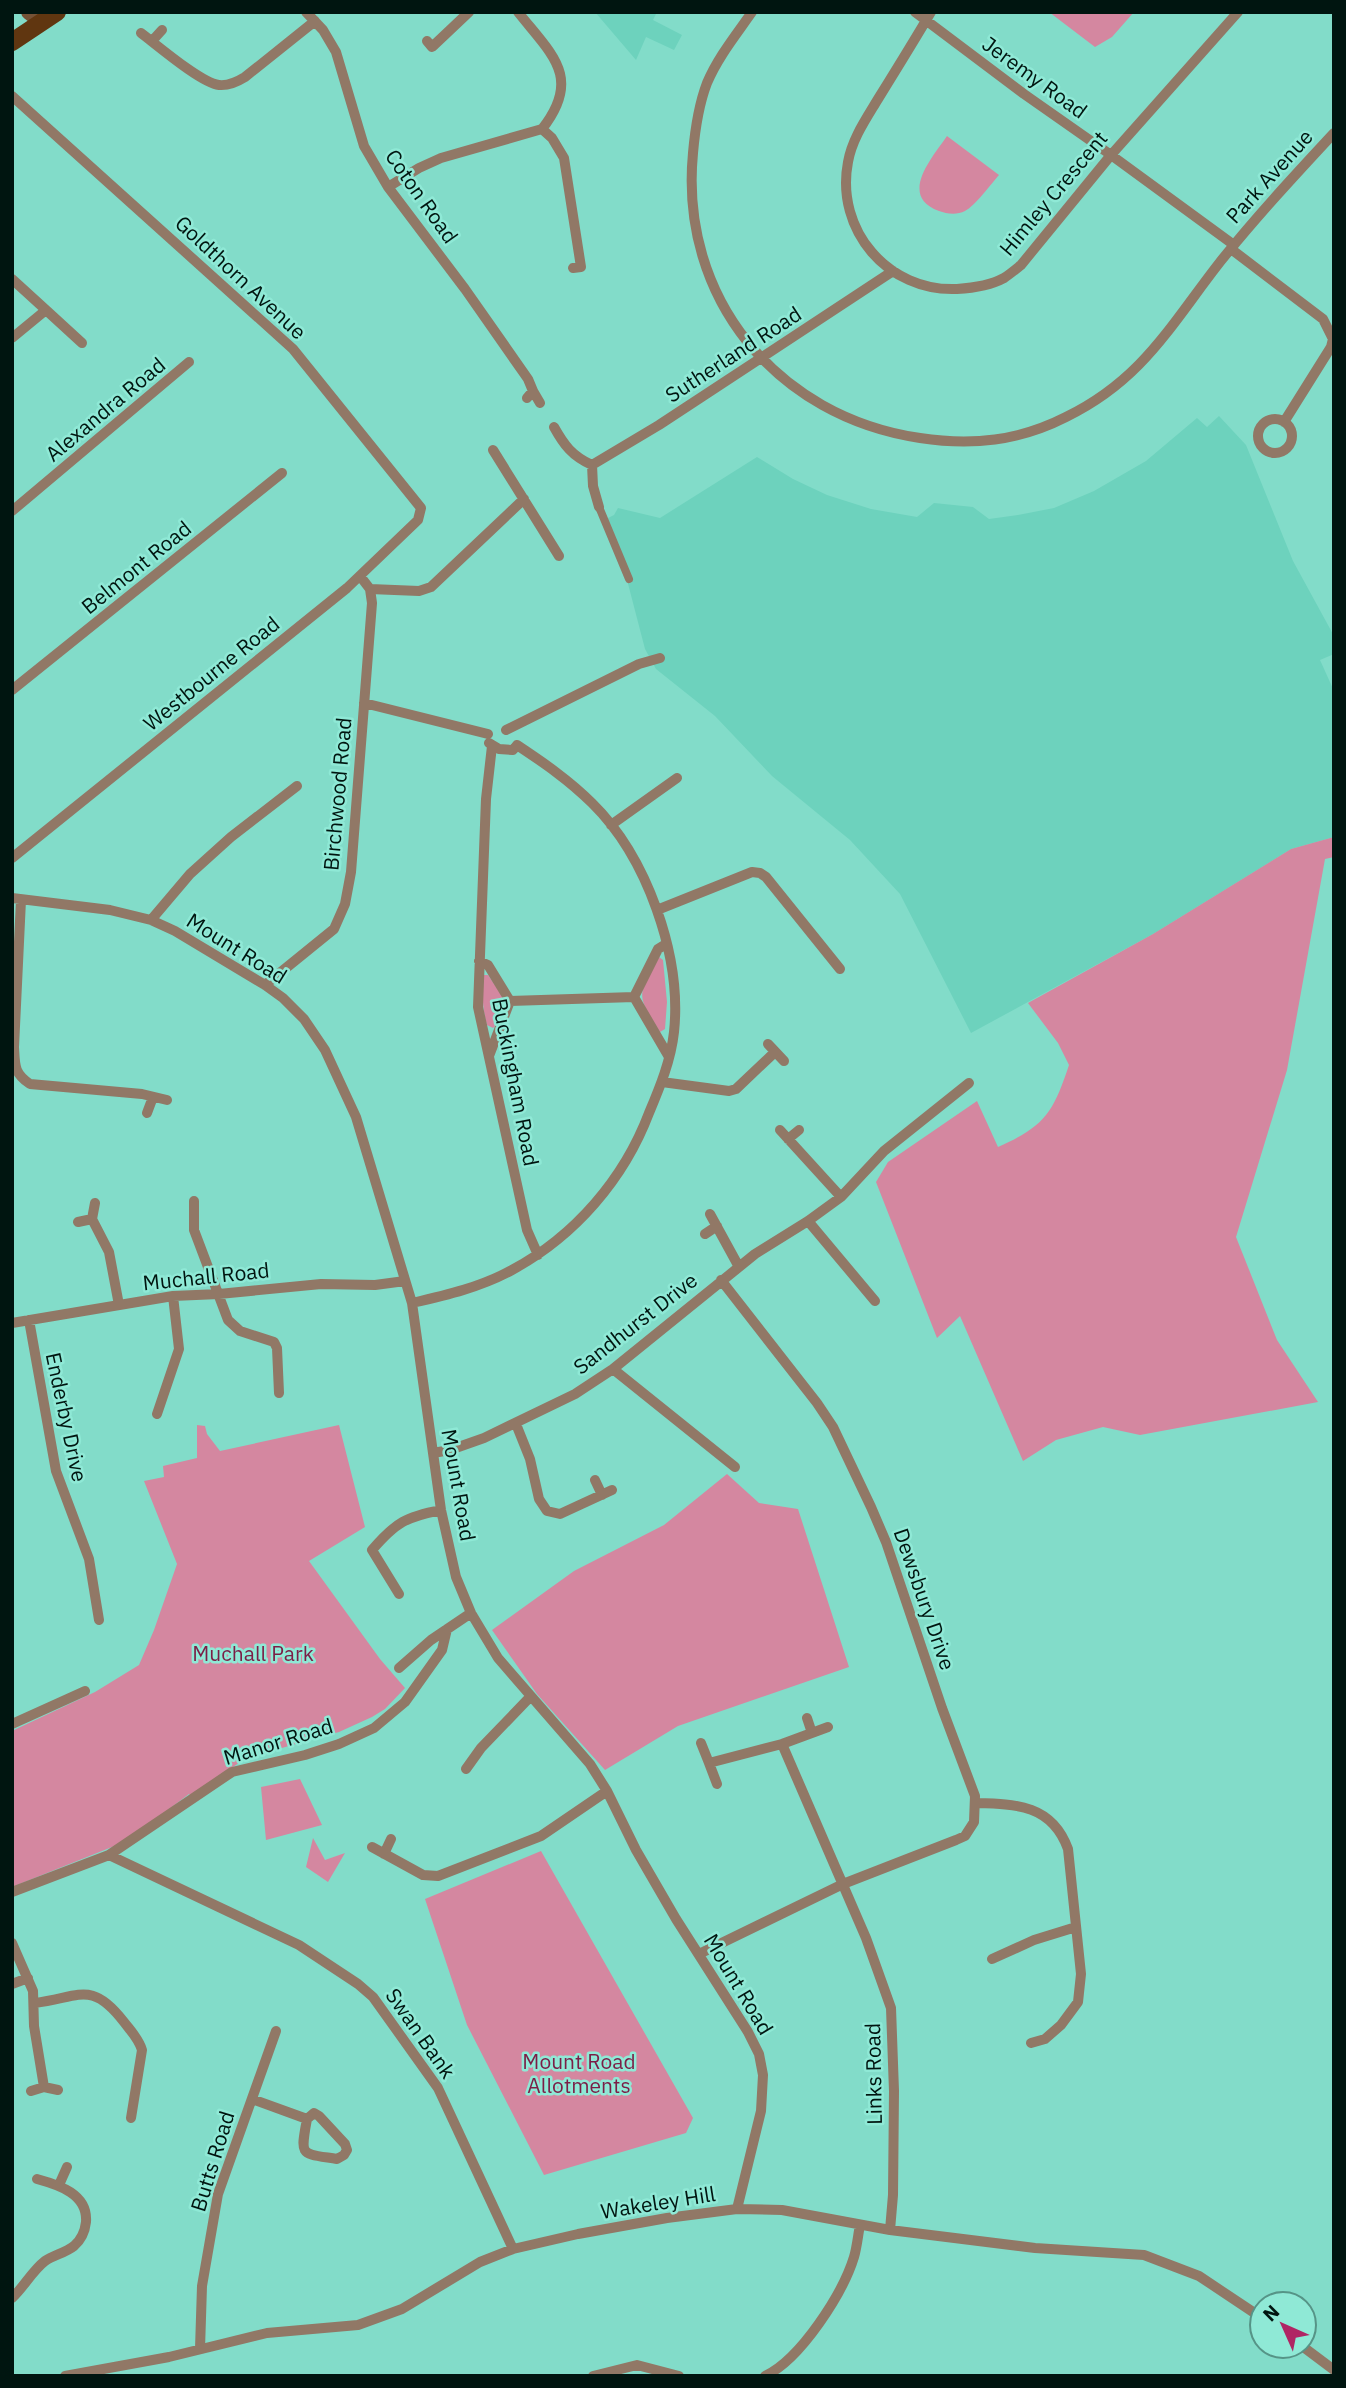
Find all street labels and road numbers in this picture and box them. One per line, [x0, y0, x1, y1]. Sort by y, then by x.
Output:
street label: Jeremy Road [977, 29, 1093, 125]
street label: Park Avenue [1219, 123, 1319, 229]
street label: Himley Crescent [993, 125, 1113, 261]
street label: Coton Road [379, 143, 465, 249]
street label: Goldthorn Avenue [169, 209, 313, 345]
street label: Sutherland Road [660, 300, 806, 408]
street label: Alexandra Road [39, 351, 171, 467]
street label: Belmont Road [75, 514, 197, 620]
street label: Westbourne Road [137, 609, 285, 737]
street label: Birchwood Road [316, 716, 358, 872]
street label: Mount Road [182, 906, 292, 990]
street label: Buckingham Road [486, 996, 546, 1168]
street label: Muchall Road [141, 1255, 271, 1297]
street label: Sandhurst Drive [567, 1266, 703, 1380]
street label: Enderby Drive [40, 1350, 94, 1484]
street label: Mount Road [435, 1427, 483, 1543]
street label: Dewsbury Drive [888, 1524, 962, 1674]
street label: Manor Road [220, 1711, 336, 1771]
street label: Mount Road [698, 1928, 780, 2040]
street label: Swan Bank [380, 1982, 462, 2084]
street label: Links Road [858, 2023, 888, 2125]
street label: Butts Road [183, 2107, 241, 2215]
street label: Wakeley Hill [599, 2179, 718, 2225]

